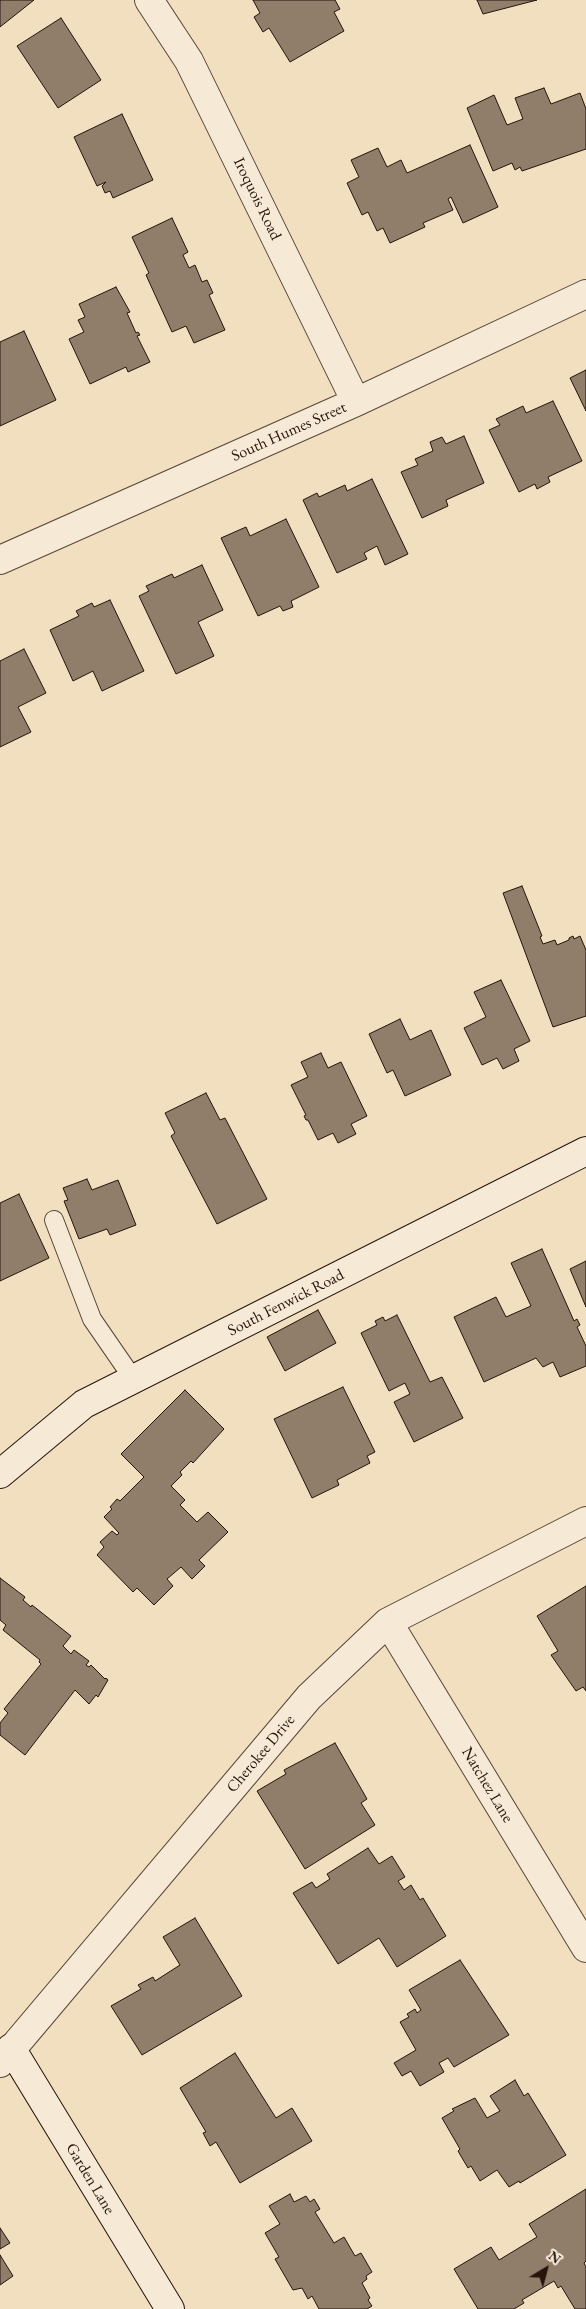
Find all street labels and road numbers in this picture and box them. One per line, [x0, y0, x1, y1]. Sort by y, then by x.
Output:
street label: Iroquois Road [229, 155, 285, 243]
street label: South Humes Street [229, 398, 349, 466]
street label: South Fenwick Road [225, 1265, 347, 1341]
street label: Cherokee Drive [223, 1711, 299, 1797]
street label: Natchez Lane [457, 1744, 517, 1826]
street label: Garden Lane [61, 2140, 119, 2218]

